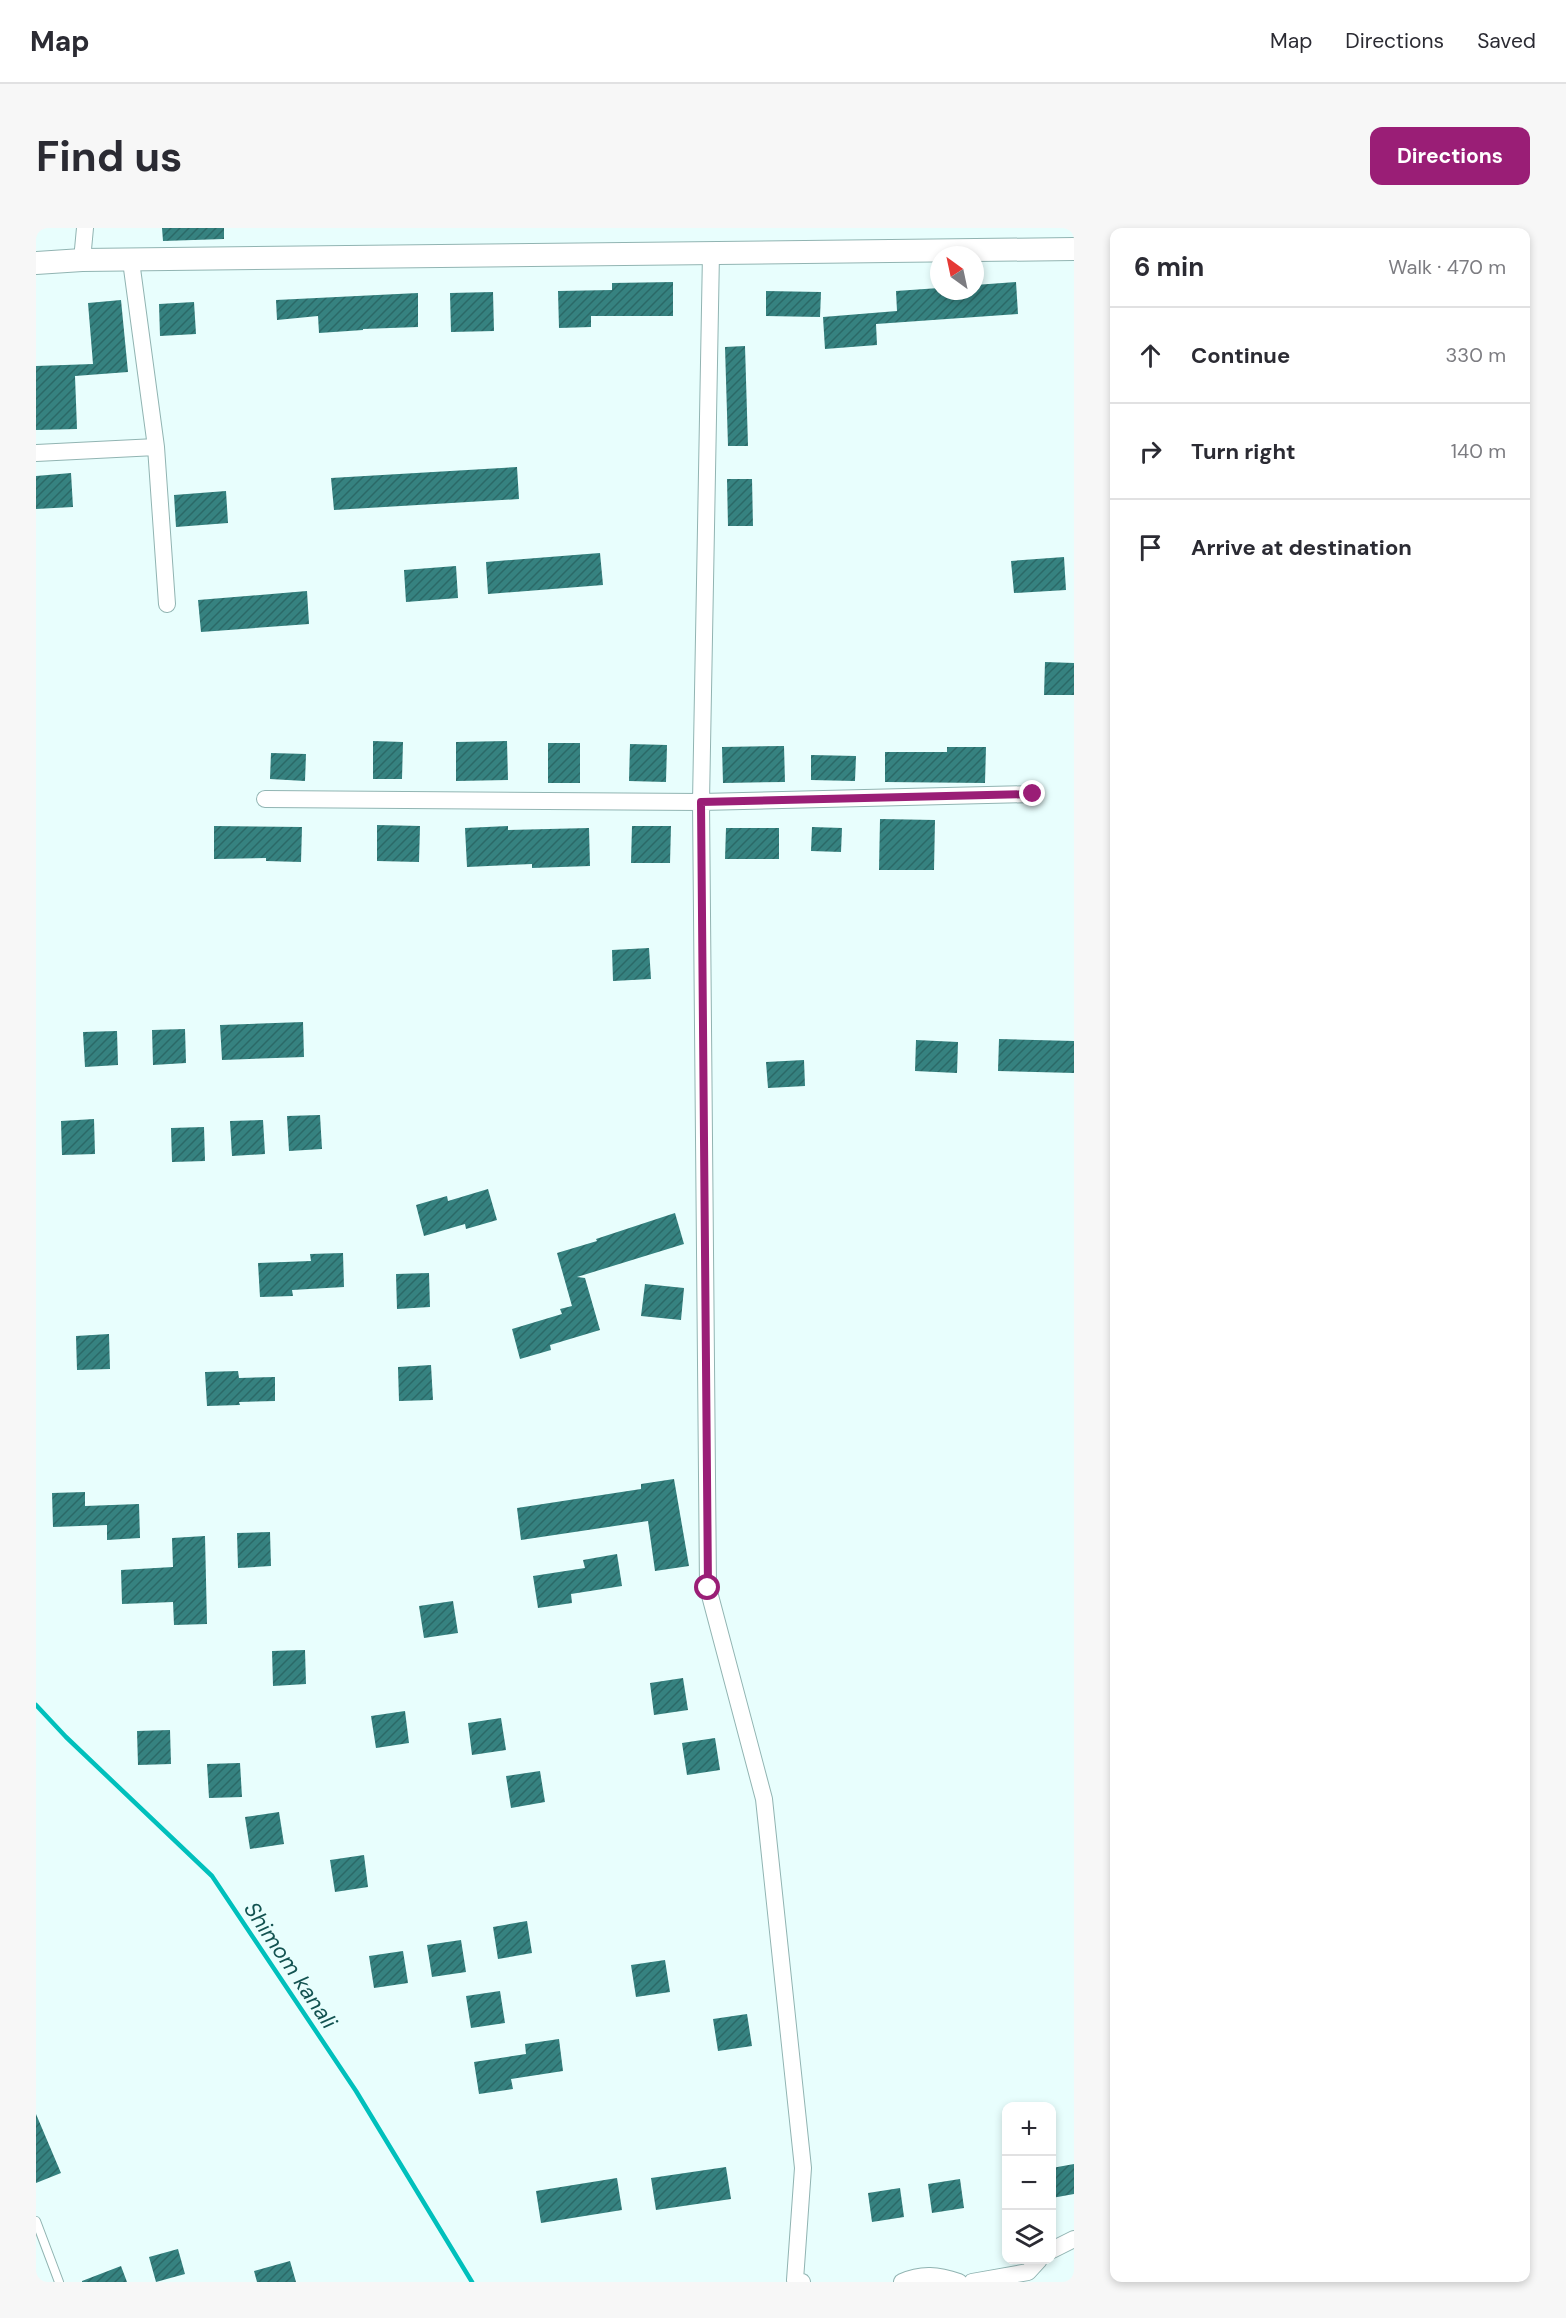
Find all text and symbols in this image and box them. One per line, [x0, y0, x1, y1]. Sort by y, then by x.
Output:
text: Map [30, 23, 90, 60]
text: Map [1270, 27, 1312, 55]
text: Directions [1345, 27, 1444, 55]
text: Saved [1477, 27, 1536, 55]
button: Directions [1370, 127, 1530, 185]
text: Find us [36, 129, 182, 184]
north arrow [930, 246, 984, 300]
text: 6 min [1134, 250, 1204, 284]
text: Walk · 470 m [1388, 254, 1506, 280]
icon: ahead [1134, 339, 1167, 372]
text: Continue [1191, 341, 1290, 370]
text: 330 m [1446, 342, 1506, 368]
icon: right [1134, 435, 1167, 468]
text: Turn right [1191, 437, 1296, 466]
text: 140 m [1451, 438, 1506, 464]
icon: arrive [1134, 531, 1167, 564]
text: Arrive at destination [1191, 533, 1412, 562]
route end [1019, 780, 1045, 806]
route start [694, 1574, 720, 1600]
water label: Shimom kanali [237, 1896, 344, 2035]
map controls [1002, 2102, 1056, 2264]
button: + [1002, 2102, 1056, 2156]
button: − [1002, 2156, 1056, 2210]
button: layers [1002, 2210, 1056, 2264]

